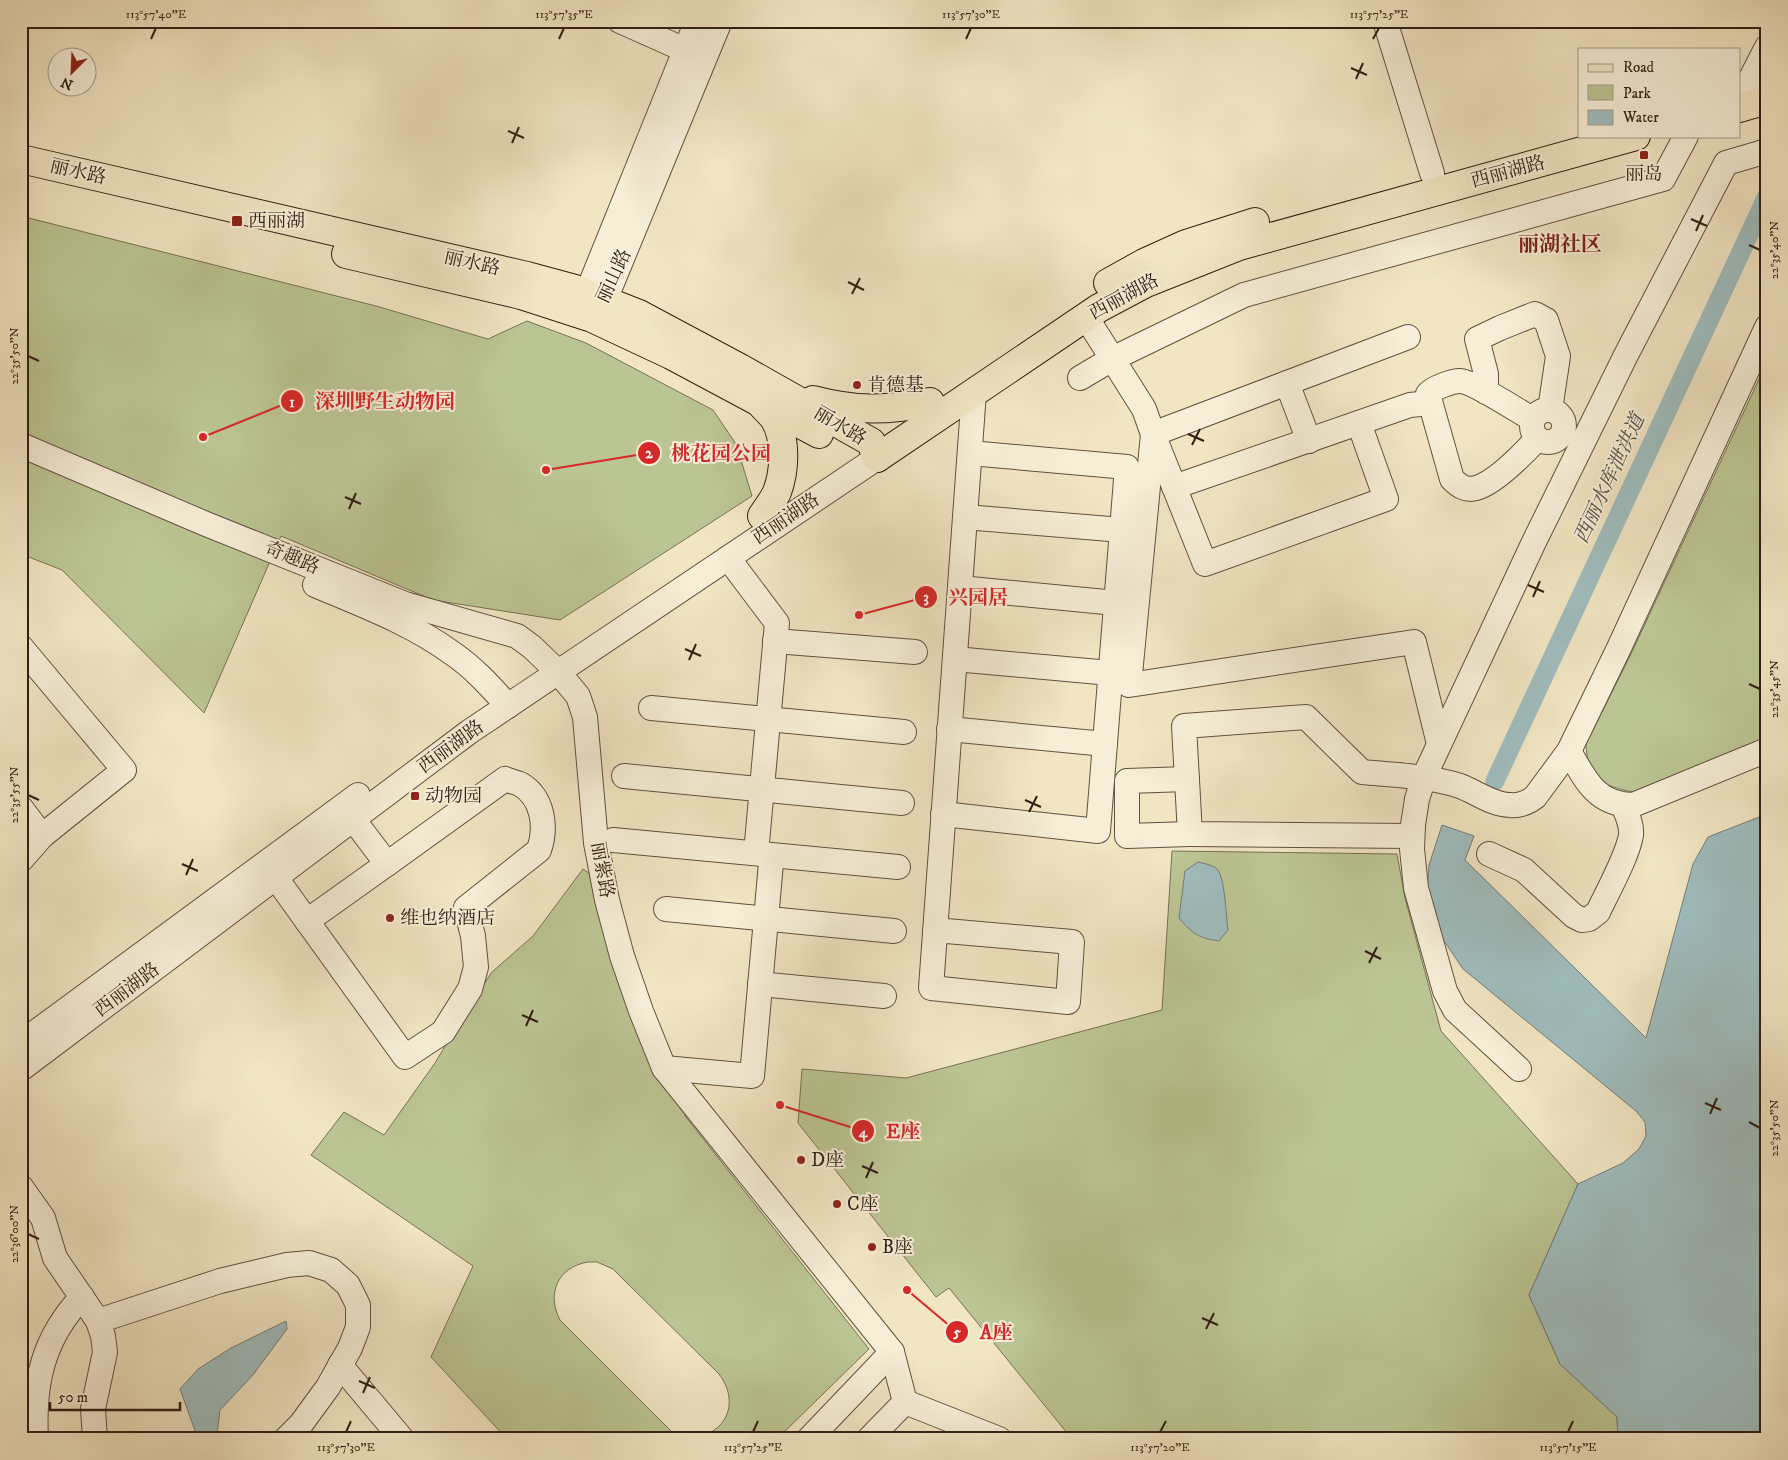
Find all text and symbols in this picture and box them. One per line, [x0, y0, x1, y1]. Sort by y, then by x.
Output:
text: 113°57'40"E [126, 7, 187, 22]
text: 113°57'35"E [535, 7, 593, 22]
text: 113°57'30"E [942, 7, 1000, 22]
text: 113°57'25"E [1350, 7, 1409, 22]
north arrow [48, 48, 98, 98]
legend [1578, 48, 1740, 138]
text: Road [1623, 58, 1655, 77]
text: N [58, 72, 76, 94]
text: Park [1623, 84, 1652, 103]
text: Water [1622, 108, 1659, 127]
marker: 丽岛 [1638, 149, 1650, 161]
street label: 西丽湖路 [1468, 151, 1548, 193]
street label: 丽水路 [48, 154, 108, 190]
place label: 丽岛 [1625, 163, 1663, 186]
place label: 西丽湖 [248, 210, 305, 233]
marker: 西丽湖 [230, 214, 244, 228]
text: 22°35'40"N [1767, 221, 1782, 279]
district label: 丽湖社区 [1518, 232, 1602, 258]
street label: 丽水路 [442, 245, 502, 281]
street label: 丽山路 [592, 245, 636, 307]
street label: 西丽湖路 [1085, 269, 1163, 325]
text: 22°35'50"N [7, 327, 22, 385]
place label: 肯德基 [867, 374, 924, 397]
marker: 肯德基 [851, 379, 863, 391]
callout: 深圳野生动物园 [280, 384, 465, 419]
text: 深圳野生动物园 [315, 390, 455, 415]
text: 1 [289, 393, 295, 412]
street label: 丽水路 [810, 401, 870, 451]
water label: 西丽水库泄洪道 [1569, 408, 1652, 548]
callout: 桃花园公园 [636, 435, 781, 470]
text: 桃花园公园 [671, 442, 771, 467]
text: 2 [645, 444, 653, 463]
street label: 西丽湖路 [748, 488, 824, 550]
street label: 奇趣路 [261, 537, 323, 579]
callout: 兴园居 [913, 579, 1018, 614]
text: 兴园居 [948, 586, 1008, 611]
text: 3 [923, 588, 929, 607]
text: 22°35'45"N [1767, 660, 1782, 718]
street label: 西丽湖路 [413, 715, 489, 779]
text: 22°35'55"N [7, 766, 22, 823]
place label: 动物园 [425, 785, 482, 808]
marker: 动物园 [409, 790, 421, 802]
street label: 丽紫路 [586, 840, 618, 900]
place label: 维也纳酒店 [400, 907, 495, 930]
marker: 维也纳酒店 [384, 912, 396, 924]
street label: 西丽湖路 [90, 958, 164, 1022]
text: 22°35'50"N [1767, 1099, 1782, 1157]
callout: E座 [851, 1114, 930, 1149]
text: E座 [886, 1120, 920, 1145]
text: 4 [858, 1123, 869, 1142]
place label: D座 [811, 1149, 844, 1172]
marker: D座 [795, 1154, 807, 1166]
place label: C座 [847, 1193, 879, 1216]
marker: C座 [831, 1198, 843, 1210]
text: 22°36'00"N [7, 1205, 22, 1263]
place label: B座 [882, 1236, 913, 1259]
marker: B座 [866, 1241, 878, 1253]
callout: A座 [945, 1314, 1022, 1349]
text: A座 [979, 1321, 1012, 1346]
text: 5 [952, 1323, 961, 1342]
scale bar [50, 1380, 180, 1412]
text: 50 m [58, 1388, 88, 1407]
text: 113°57'30"E [317, 1440, 375, 1455]
text: 113°57'25"E [724, 1440, 783, 1455]
text: 113°57'20"E [1130, 1440, 1190, 1455]
text: 113°57'15"E [1539, 1440, 1597, 1455]

